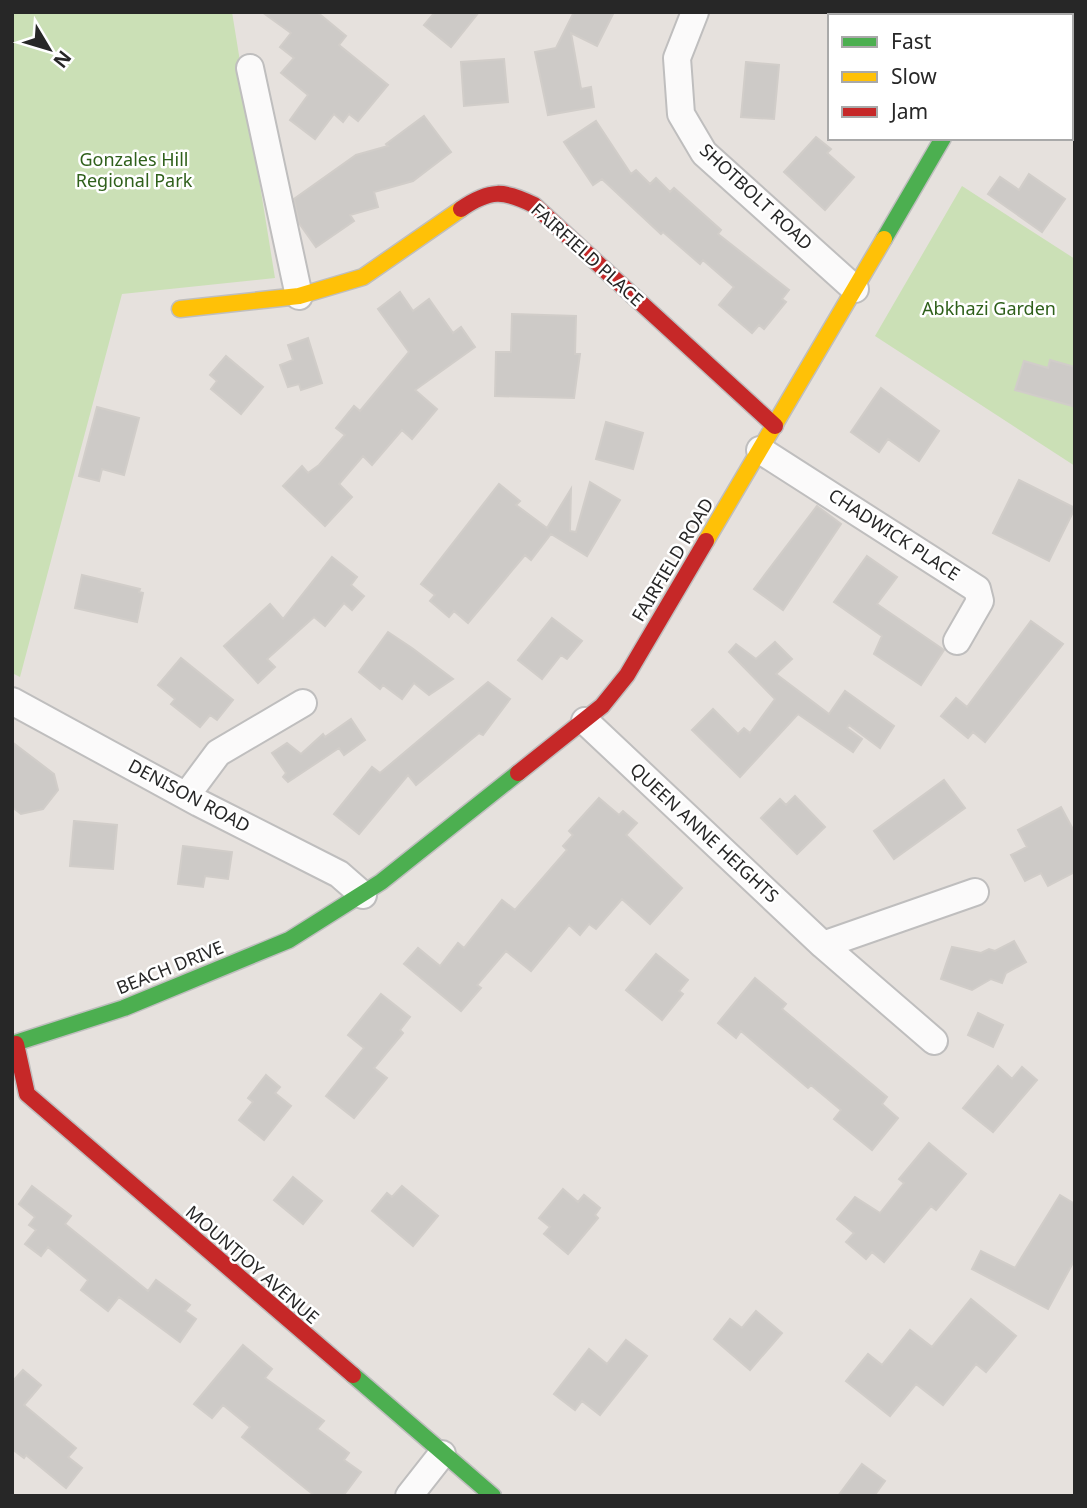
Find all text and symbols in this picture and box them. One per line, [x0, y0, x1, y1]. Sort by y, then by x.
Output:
north arrow [14, 14, 84, 84]
legend [828, 14, 1073, 140]
text: Fast [891, 27, 932, 55]
text: N [47, 45, 77, 74]
text: Slow [891, 62, 937, 90]
text: Jam [889, 97, 928, 125]
street label: SHOTBOLT ROAD [695, 138, 818, 255]
park label: Gonzales Hill Regional Park [76, 147, 193, 192]
street label: FAIRFIELD PLACE [526, 197, 649, 311]
park label: Abkhazi Garden [922, 296, 1056, 320]
street label: CHADWICK PLACE [824, 483, 965, 586]
street label: FAIRFIELD ROAD [626, 493, 718, 626]
street label: DENISON ROAD [124, 753, 255, 837]
street label: QUEEN ANNE HEIGHTS [625, 757, 784, 908]
street label: BEACH DRIVE [113, 935, 227, 999]
street label: MOUNTJOY AVENUE [181, 1200, 324, 1329]

